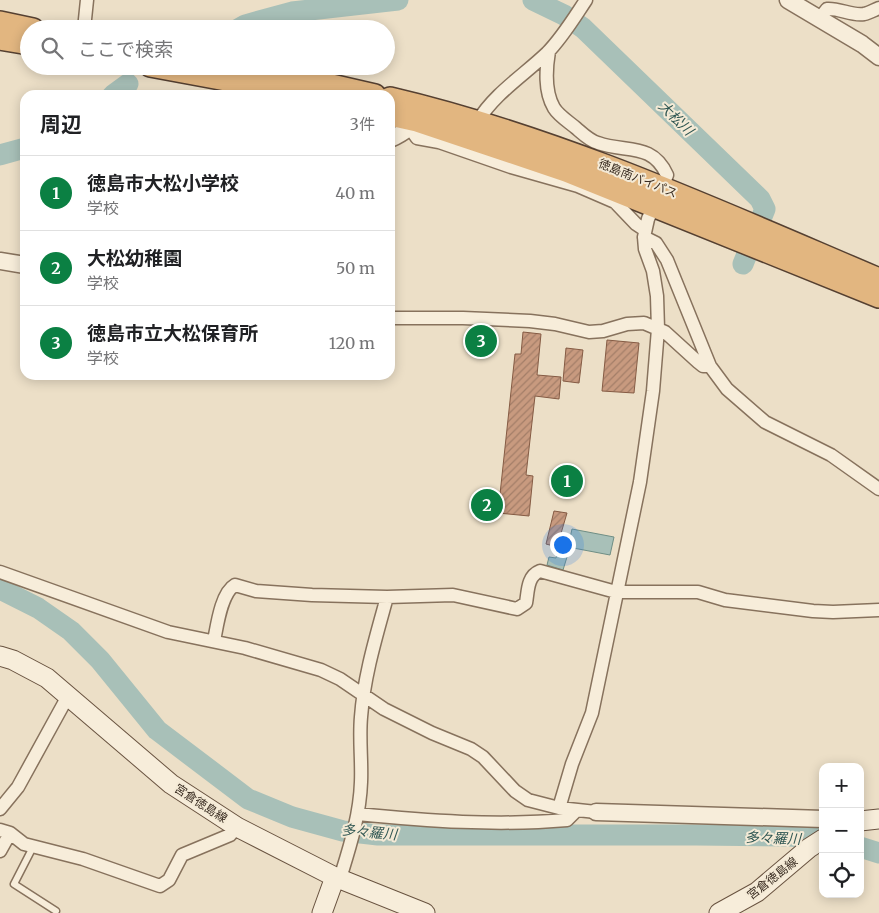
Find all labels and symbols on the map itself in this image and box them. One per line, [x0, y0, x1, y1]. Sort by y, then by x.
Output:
water label: 大松川 [655, 97, 699, 140]
street label: 徳島南バイパス [596, 155, 680, 201]
pin: 3 [465, 322, 497, 360]
pin: 1 [551, 462, 583, 500]
pin: 2 [471, 486, 503, 524]
your location [550, 532, 576, 558]
street label: 宮倉徳島線 [172, 780, 230, 826]
water label: 多々羅川 [340, 821, 400, 844]
water label: 多々羅川 [745, 828, 803, 848]
street label: 宮倉徳島線 [744, 854, 800, 902]

